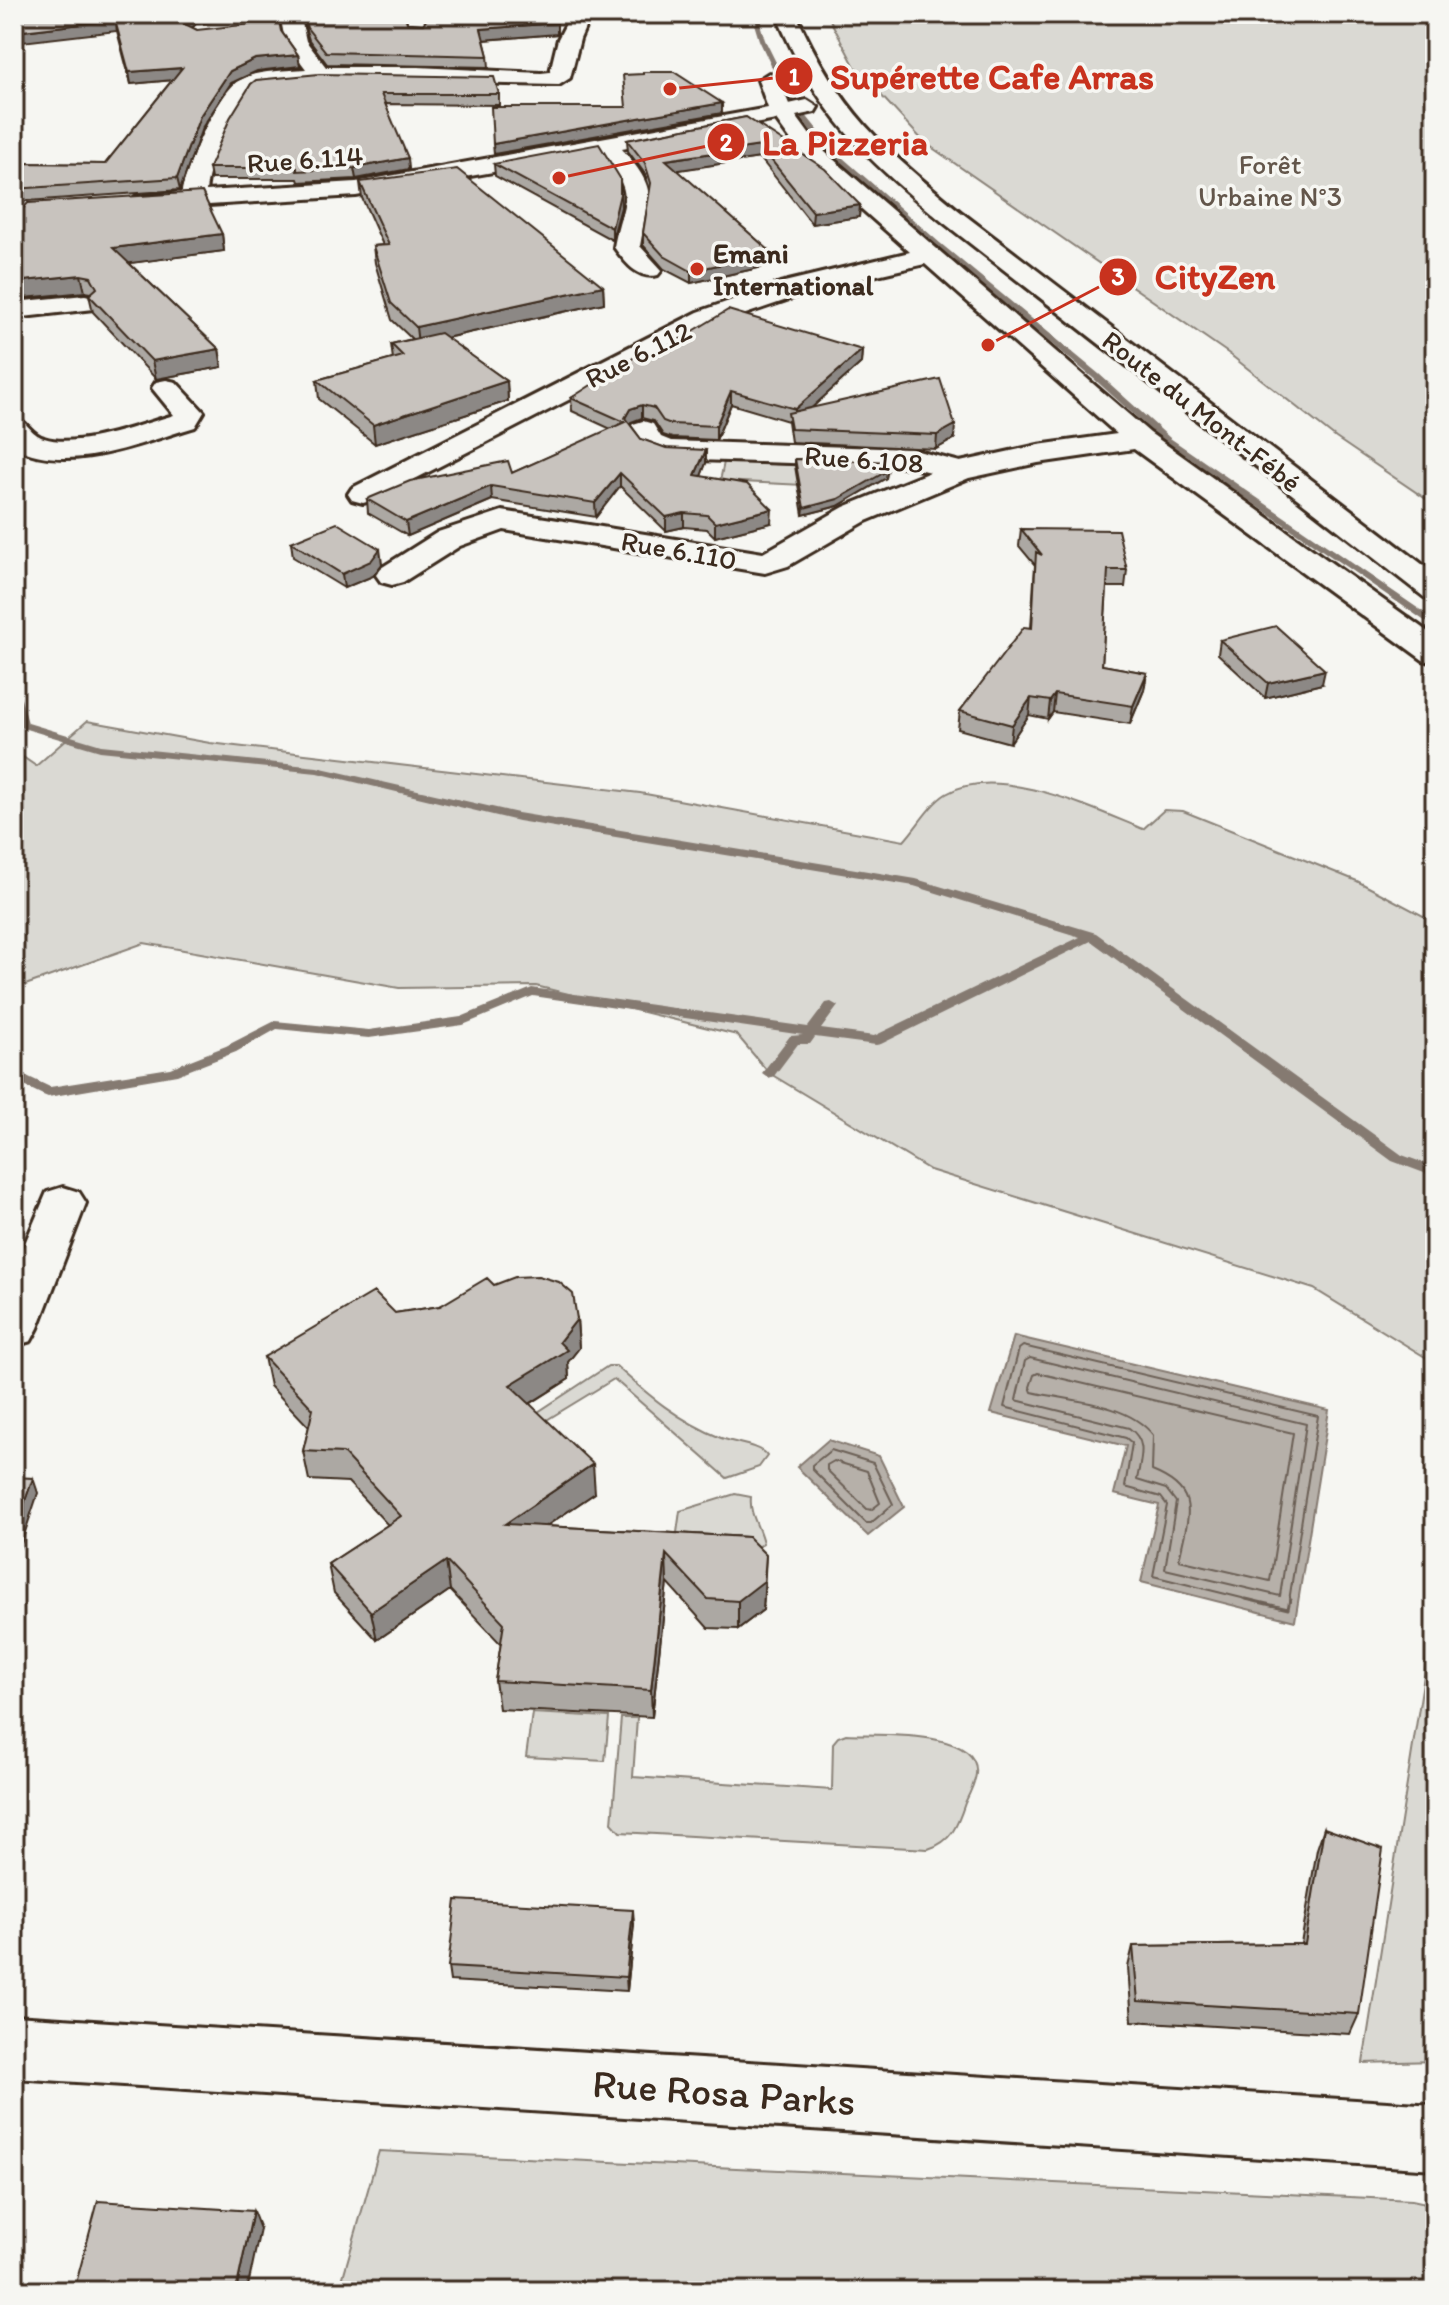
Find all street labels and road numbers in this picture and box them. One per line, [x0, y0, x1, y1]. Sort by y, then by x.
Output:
street label: Rue 6.114 [246, 138, 364, 180]
street label: Rue 6.112 [579, 313, 697, 395]
street label: Route du Mont-Fébé [1096, 323, 1308, 499]
street label: Rue 6.108 [803, 438, 925, 480]
street label: Rue 6.110 [618, 523, 740, 577]
street label: Rue Rosa Parks [591, 2059, 857, 2125]

